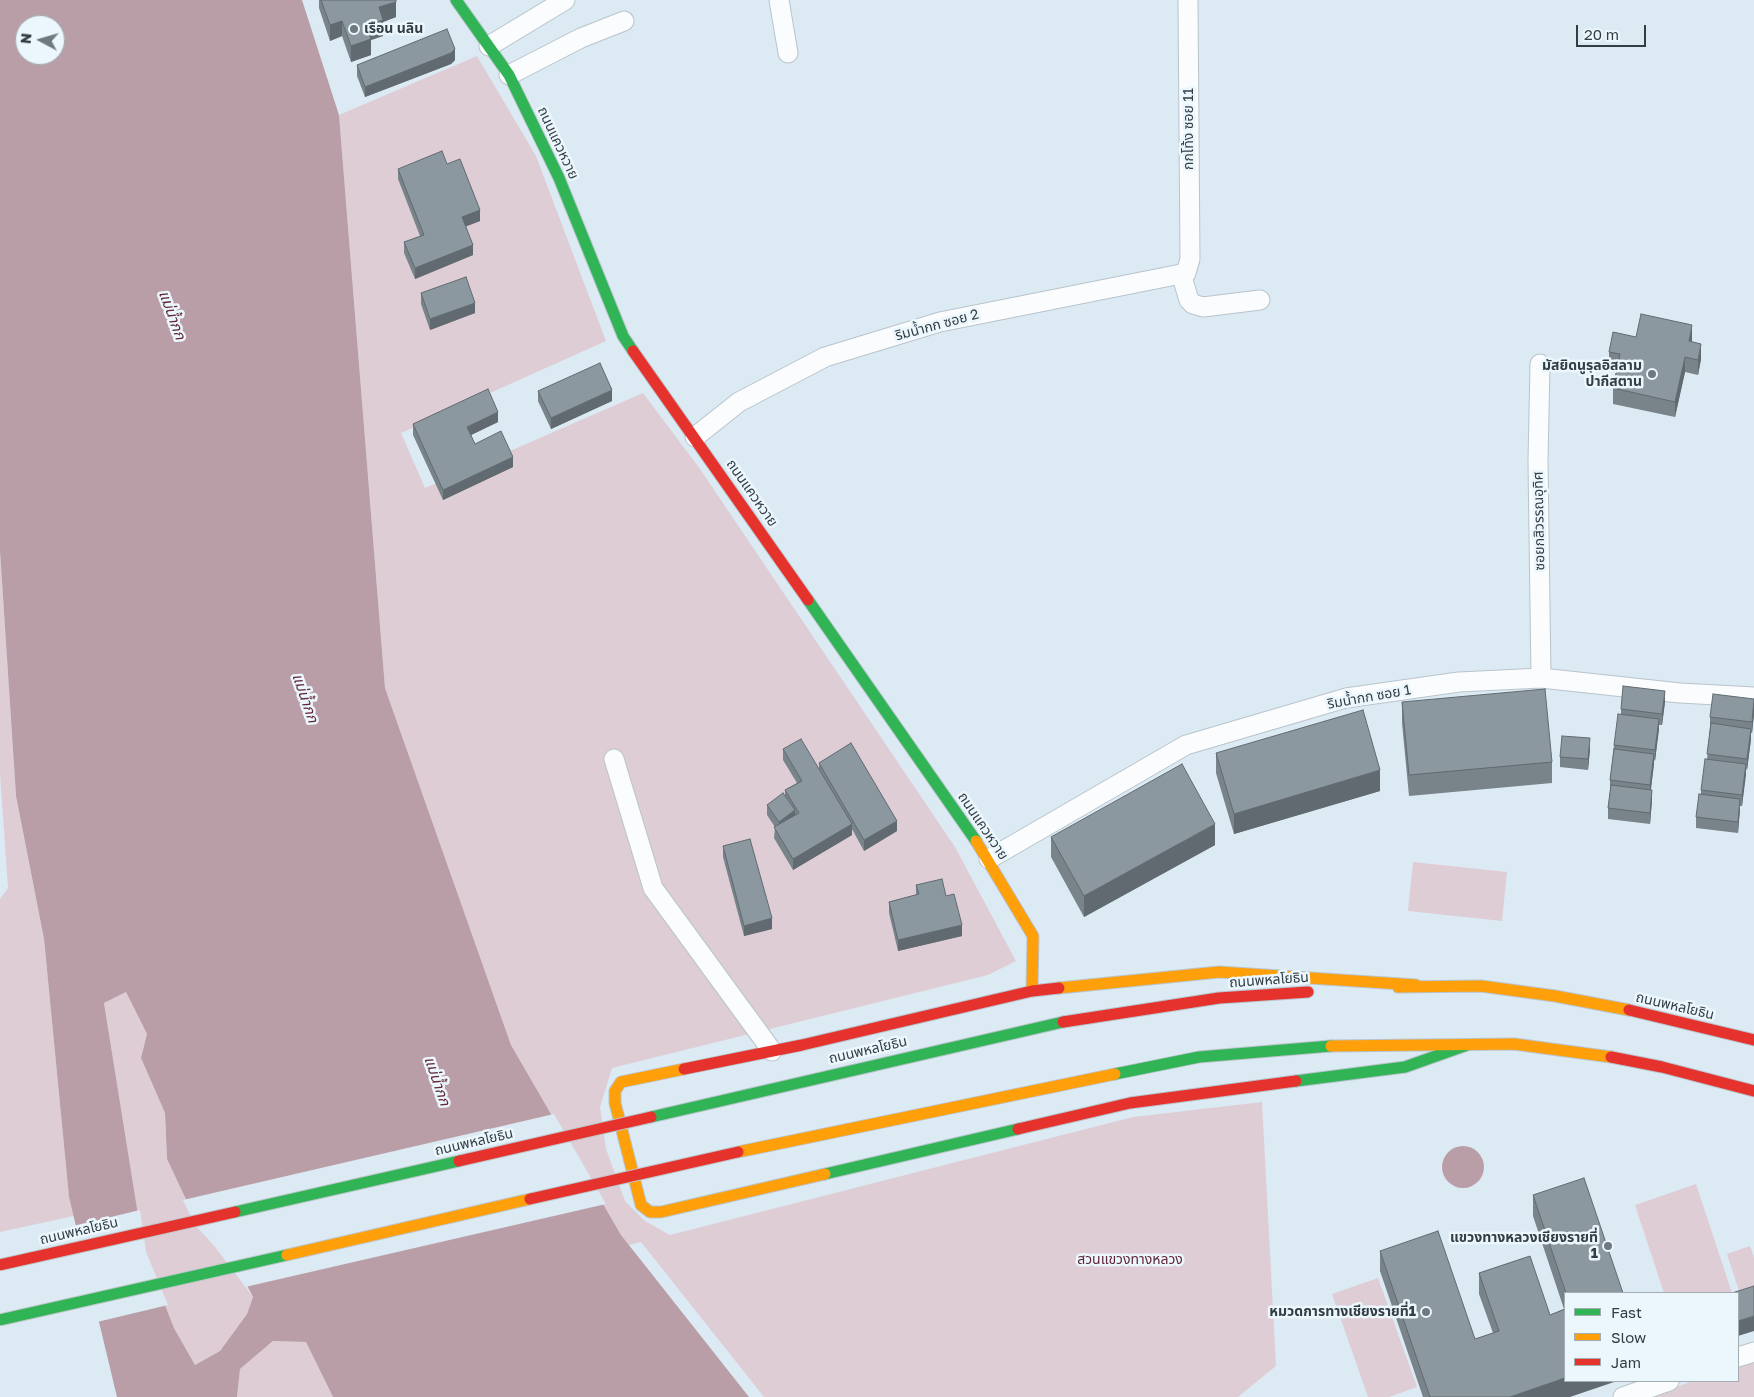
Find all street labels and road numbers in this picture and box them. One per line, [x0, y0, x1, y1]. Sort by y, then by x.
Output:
street label: กกโท้ง ซอย 11 [1181, 88, 1197, 170]
street label: ถนนแควหวาย [534, 104, 582, 182]
street label: ริมน้ำกก ซอย 2 [893, 306, 981, 344]
street label: ถนนแควหวาย [723, 456, 781, 530]
street label: ซอยกสิวรรณอุทิศ [1530, 471, 1548, 571]
street label: ริมน้ำกก ซอย 1 [1326, 681, 1412, 713]
street label: ถนนแควหวาย [954, 789, 1012, 863]
street label: ถนนพหลโยธิน [1229, 969, 1309, 991]
street label: ถนนพหลโยธิน [1634, 989, 1716, 1023]
street label: ถนนพหลโยธิน [827, 1033, 909, 1067]
street label: ถนนพหลโยธิน [433, 1125, 515, 1159]
street label: ถนนพหลโยธิน [38, 1214, 120, 1248]

